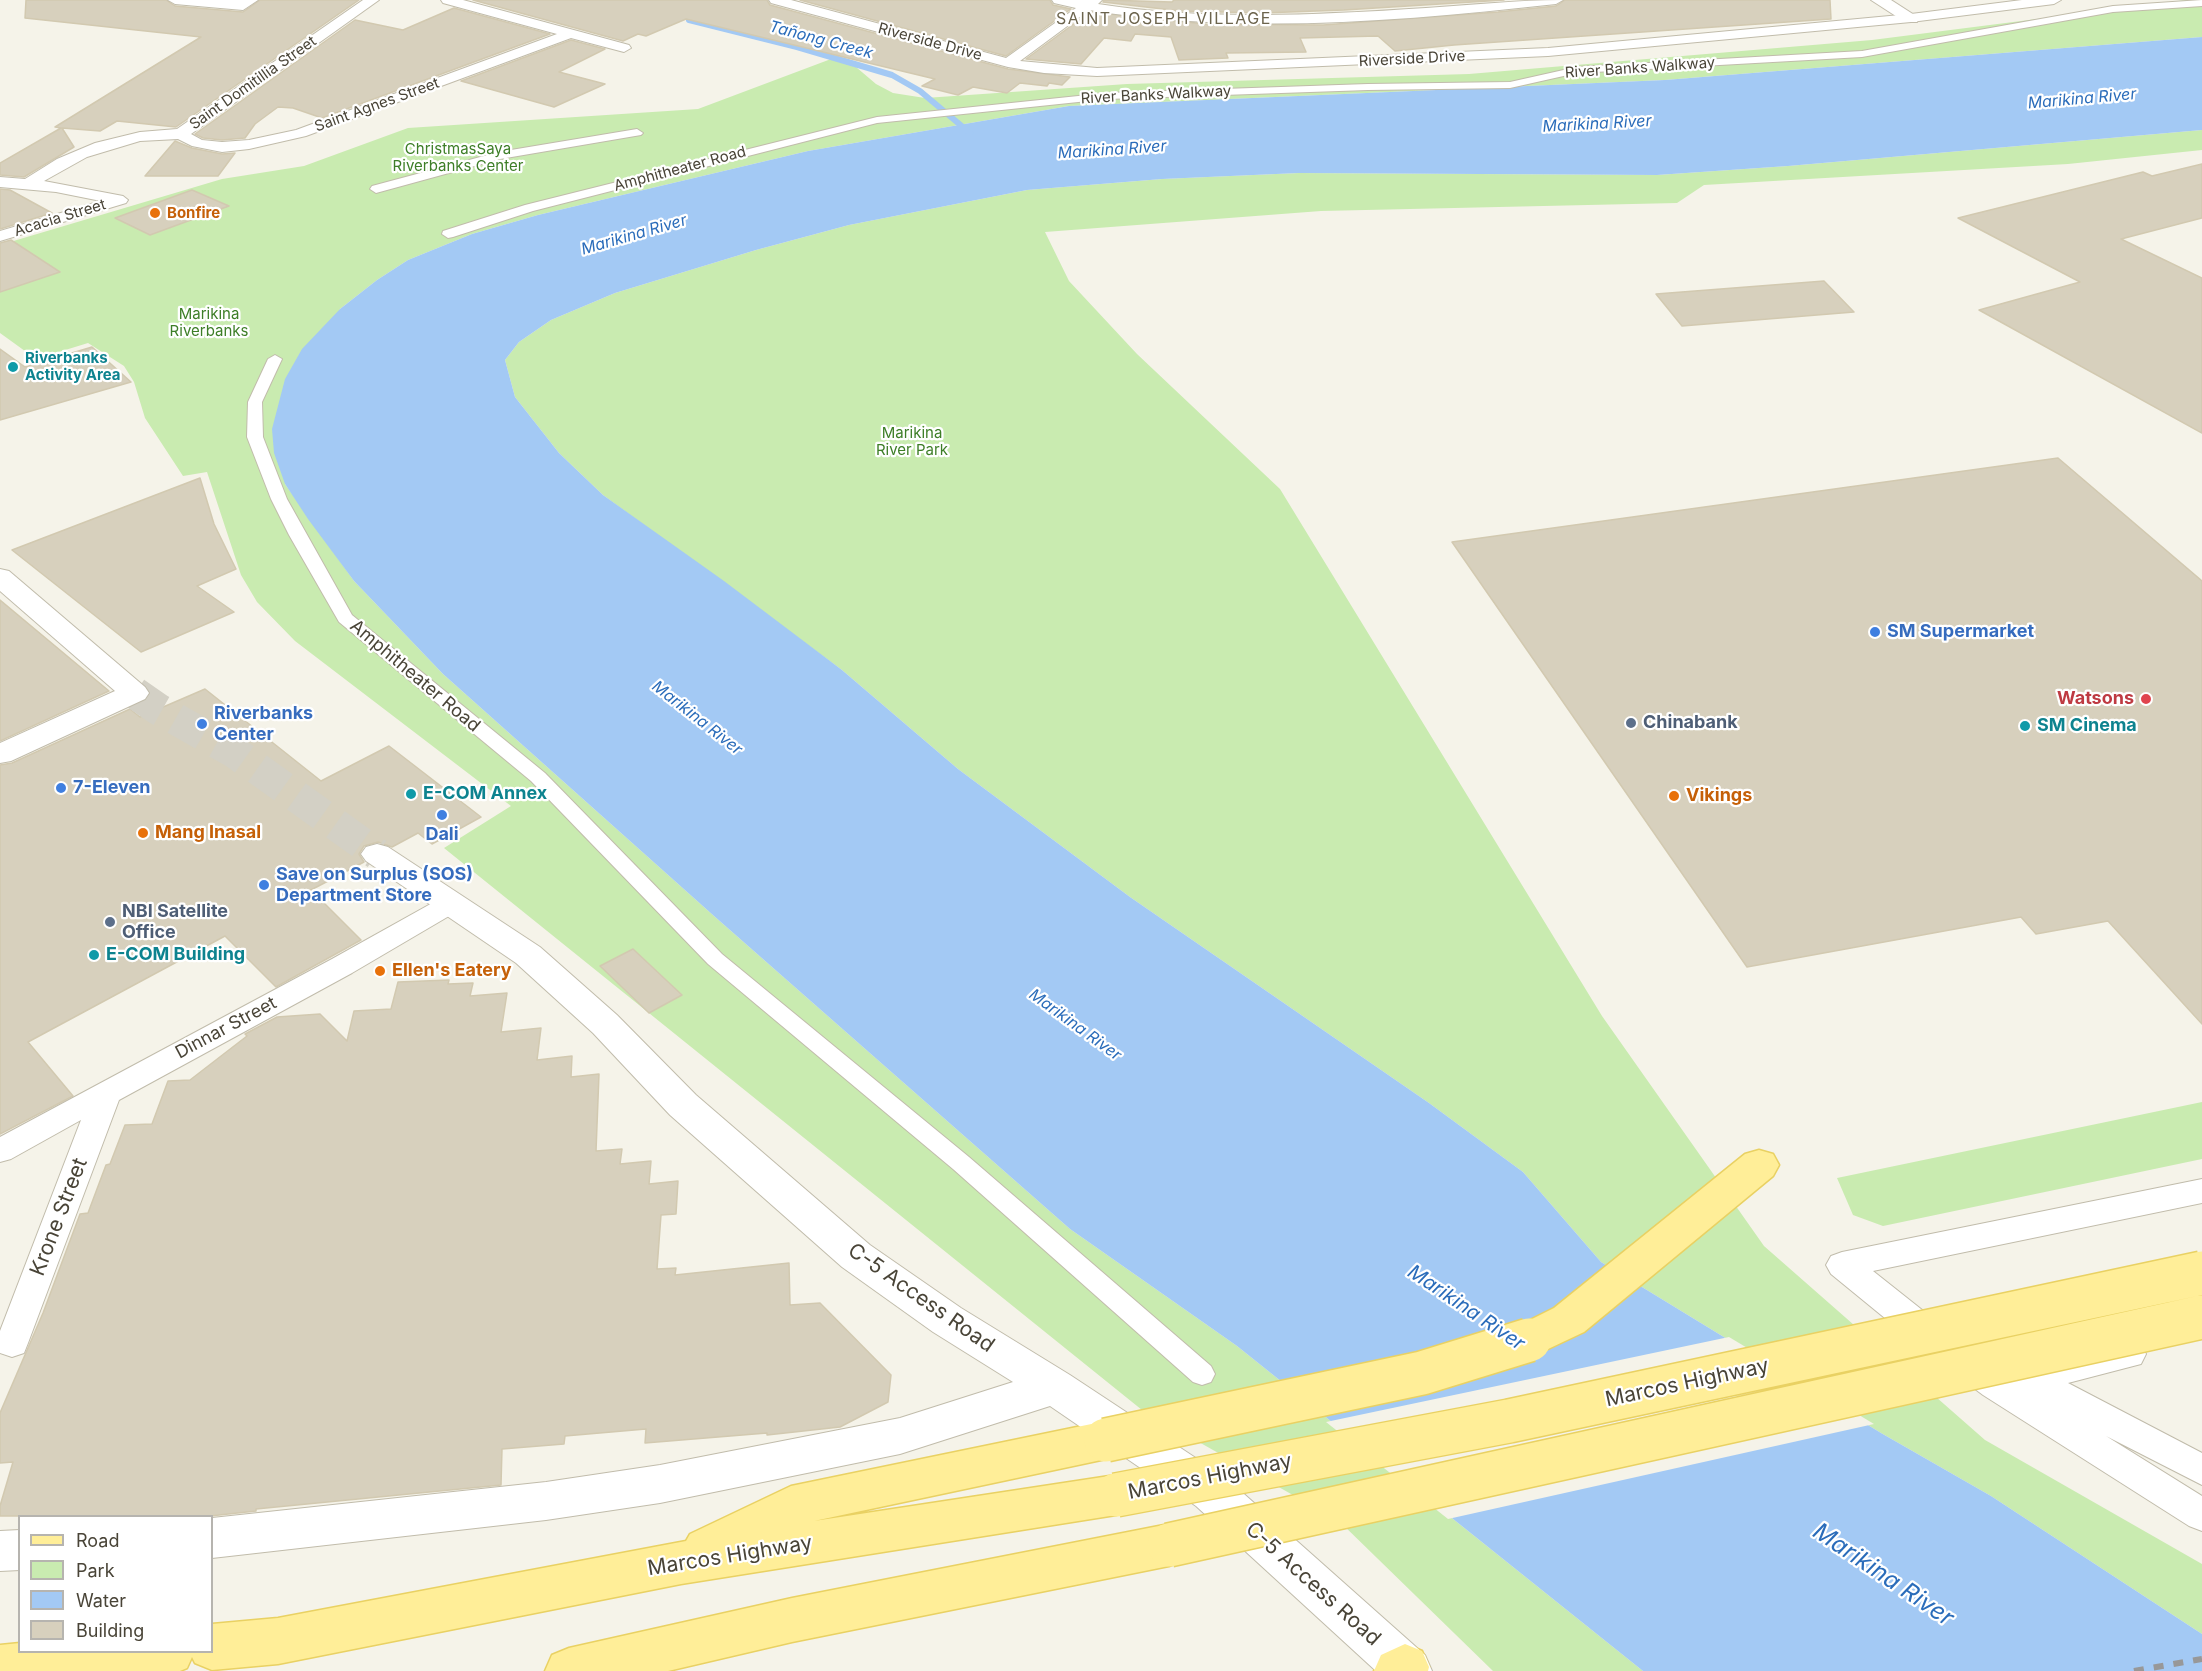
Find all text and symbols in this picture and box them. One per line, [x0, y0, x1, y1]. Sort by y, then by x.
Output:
district label: SAINT JOSEPH VILLAGE [1056, 9, 1272, 29]
water label: Tañong Creek [767, 17, 875, 63]
street label: Riverside Drive [876, 19, 984, 65]
street label: Saint Domitillia Street [186, 32, 320, 134]
street label: Riverside Drive [1358, 47, 1466, 71]
street label: River Banks Walkway [1564, 54, 1716, 82]
street label: Saint Agnes Street [312, 74, 442, 136]
street label: River Banks Walkway [1080, 82, 1232, 108]
water label: Marikina River [2027, 85, 2137, 113]
water label: Marikina River [1542, 112, 1652, 136]
water label: Marikina River [1057, 137, 1167, 163]
park label: ChristmasSaya Riverbanks Center [393, 140, 523, 175]
street label: Amphitheater Road [612, 143, 748, 195]
street label: Acacia Street [12, 196, 108, 240]
place label: Bonfire [167, 204, 220, 222]
marker: Bonfire [148, 206, 162, 220]
water label: Marikina River [579, 211, 689, 259]
park label: Marikina Riverbanks [170, 305, 248, 340]
place label: Riverbanks Activity Area [25, 349, 120, 384]
marker: Riverbanks Activity Area [6, 360, 20, 374]
park label: Marikina River Park [876, 424, 948, 459]
street label: Amphitheater Road [346, 615, 484, 737]
place label: SM Supermarket [1887, 621, 2034, 643]
marker: SM Supermarket [1868, 625, 1882, 639]
water label: Marikina River [648, 677, 746, 759]
place label: Watsons [2057, 688, 2134, 710]
marker: Watsons [2139, 692, 2153, 706]
place label: Riverbanks Center [214, 703, 313, 746]
place label: Chinabank [1643, 712, 1738, 734]
place label: SM Cinema [2037, 715, 2137, 737]
marker: Chinabank [1624, 716, 1638, 730]
marker: Riverbanks Center [195, 717, 209, 731]
marker: SM Cinema [2018, 719, 2032, 733]
place label: 7-Eleven [73, 777, 150, 799]
marker: 7-Eleven [54, 781, 68, 795]
place label: E-COM Annex [423, 783, 547, 805]
place label: Vikings [1686, 785, 1752, 807]
marker: E-COM Annex [404, 787, 418, 801]
marker: Vikings [1667, 789, 1681, 803]
marker: Dali [435, 808, 449, 822]
place label: Mang Inasal [155, 822, 261, 844]
place label: Dali [425, 824, 459, 846]
marker: Mang Inasal [136, 826, 150, 840]
place label: Save on Surplus (SOS) Department Store [276, 864, 473, 906]
marker: Save on Surplus (SOS) Department Store [257, 878, 271, 892]
place label: NBI Satellite Office [122, 901, 228, 944]
marker: NBI Satellite Office [103, 915, 117, 929]
place label: E-COM Building [106, 944, 245, 966]
marker: E-COM Building [87, 948, 101, 962]
place label: Ellen's Eatery [392, 960, 512, 982]
marker: Ellen's Eatery [373, 964, 387, 978]
water label: Marikina River [1025, 985, 1125, 1065]
street label: Dinnar Street [172, 992, 280, 1064]
street label: Krone Street [25, 1155, 93, 1279]
street label: C-5 Access Road [843, 1238, 999, 1358]
water label: Marikina River [1403, 1260, 1529, 1356]
street label: Marcos Highway [1603, 1353, 1771, 1413]
street label: Marcos Highway [1126, 1449, 1294, 1505]
legend [18, 1515, 213, 1653]
street label: C-5 Access Road [1240, 1517, 1386, 1651]
water label: Marikina River [1807, 1517, 1959, 1633]
text: Road [76, 1530, 119, 1551]
street label: Marcos Highway [646, 1531, 814, 1581]
text: Park [76, 1560, 115, 1581]
text: Water [76, 1590, 126, 1611]
text: Building [76, 1620, 144, 1641]

